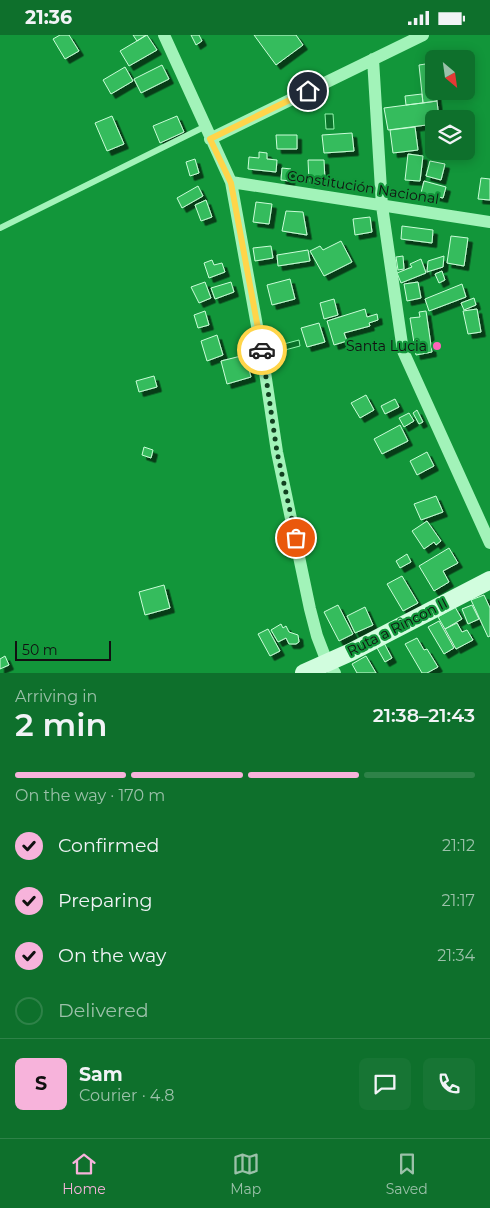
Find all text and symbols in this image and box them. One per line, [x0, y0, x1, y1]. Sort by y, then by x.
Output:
text: 21:36 [25, 6, 72, 29]
north arrow [425, 50, 475, 100]
map controls [425, 50, 475, 160]
pin [287, 70, 329, 112]
icon: home [294, 77, 322, 105]
button: layers [425, 110, 475, 160]
street label: Constitución Nacional [286, 166, 440, 208]
courier [237, 325, 287, 375]
icon: car [248, 336, 276, 364]
place label: Santa Lucia [346, 337, 427, 355]
marker: Santa Lucia [431, 340, 443, 352]
pin [275, 517, 317, 559]
icon: bag [282, 524, 310, 552]
street label: Ruta a Rincon II [344, 594, 450, 660]
scale bar [15, 638, 111, 661]
text: 50 m [22, 641, 58, 659]
text: Arriving in [15, 687, 97, 706]
text: 21:38–21:43 [373, 704, 475, 727]
text: 2 min [15, 705, 107, 744]
text: On the way · 170 m [15, 786, 165, 805]
icon: check [15, 832, 43, 860]
text: Confirmed [58, 834, 159, 857]
text: 21:12 [442, 836, 475, 855]
icon: check [15, 887, 43, 915]
text: Preparing [58, 889, 153, 912]
text: 21:17 [442, 891, 475, 910]
icon: check [15, 942, 43, 970]
text: On the way [58, 944, 166, 967]
text: 21:34 [437, 946, 475, 965]
text: Delivered [58, 999, 149, 1022]
button: chat [359, 1058, 411, 1110]
button: phone [423, 1058, 475, 1110]
text: Sam [79, 1063, 123, 1086]
text: S [35, 1072, 47, 1095]
text: Courier · 4.8 [79, 1086, 175, 1105]
tab: Home [62, 1150, 106, 1198]
tab: Map [230, 1150, 261, 1198]
tab: Saved [386, 1150, 428, 1198]

